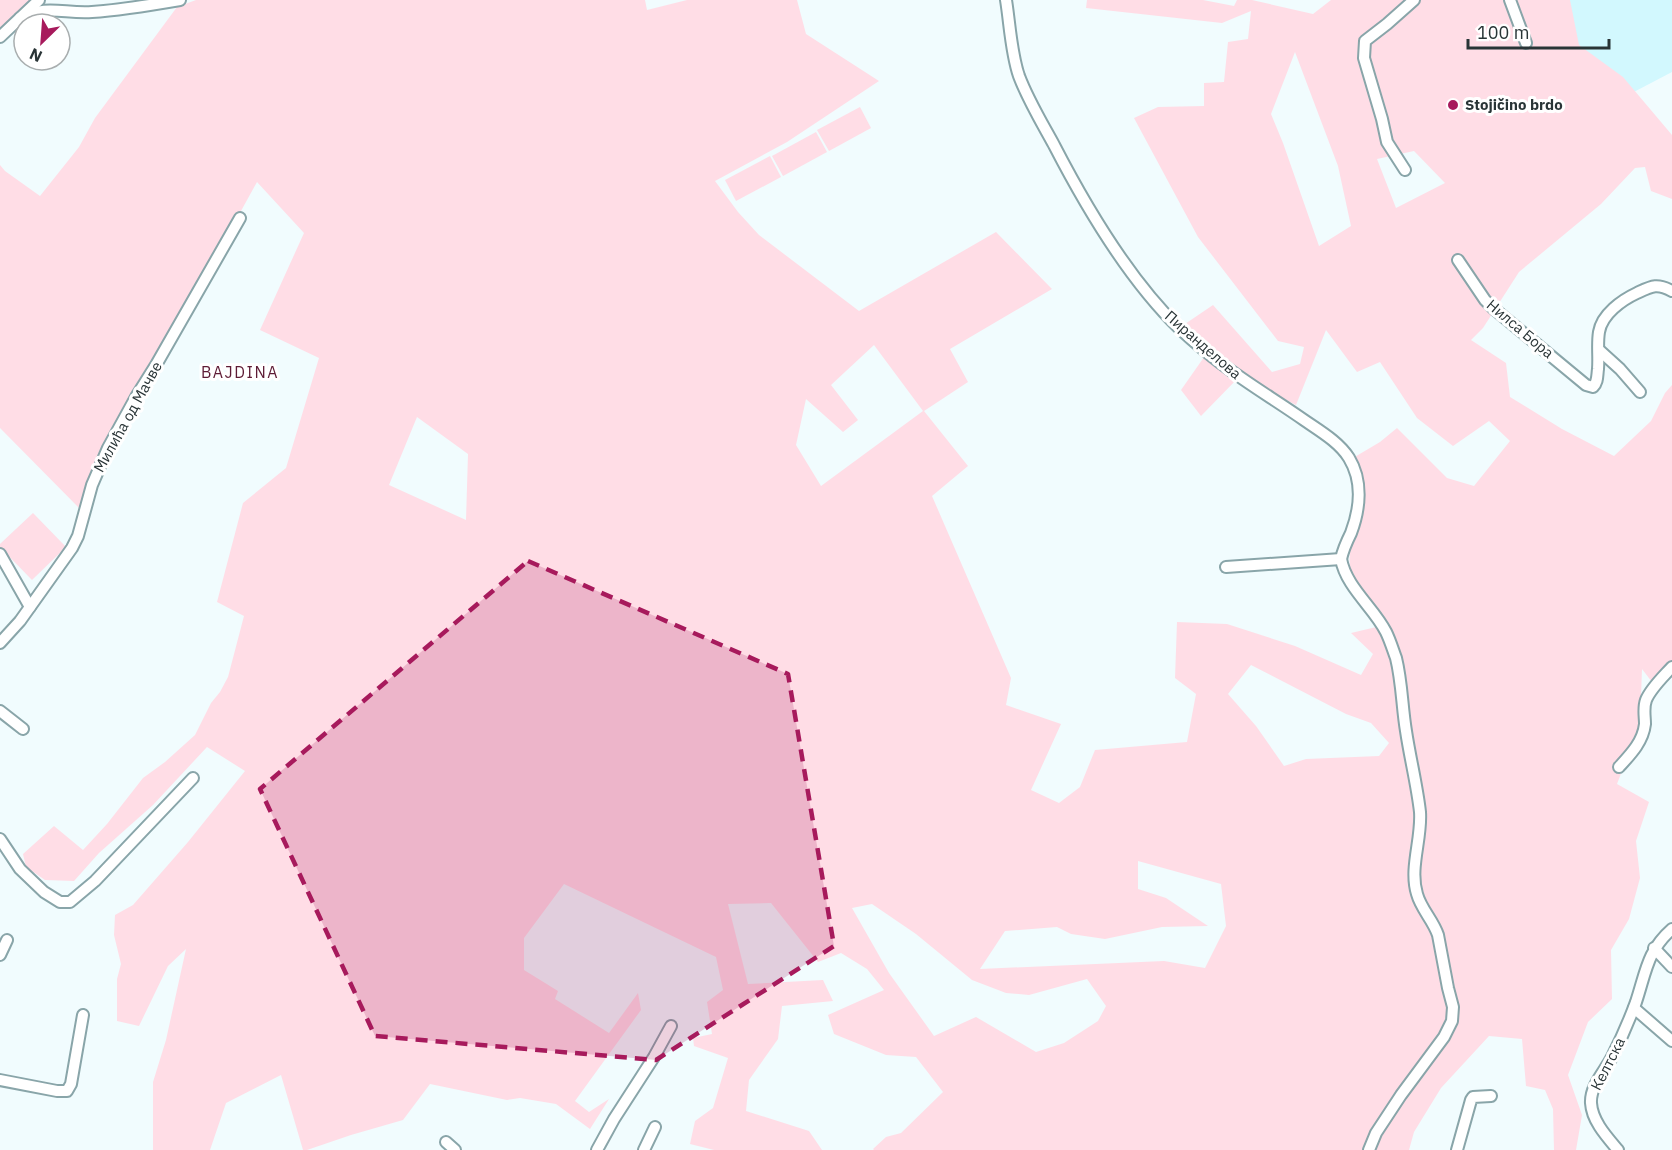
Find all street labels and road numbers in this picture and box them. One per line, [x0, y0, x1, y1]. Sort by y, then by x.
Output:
street label: Нилса Бора [1483, 295, 1558, 362]
street label: Пиранделова [1161, 306, 1245, 383]
street label: Милића од Мачве [89, 358, 166, 476]
street label: Келтска [1586, 1034, 1629, 1093]

